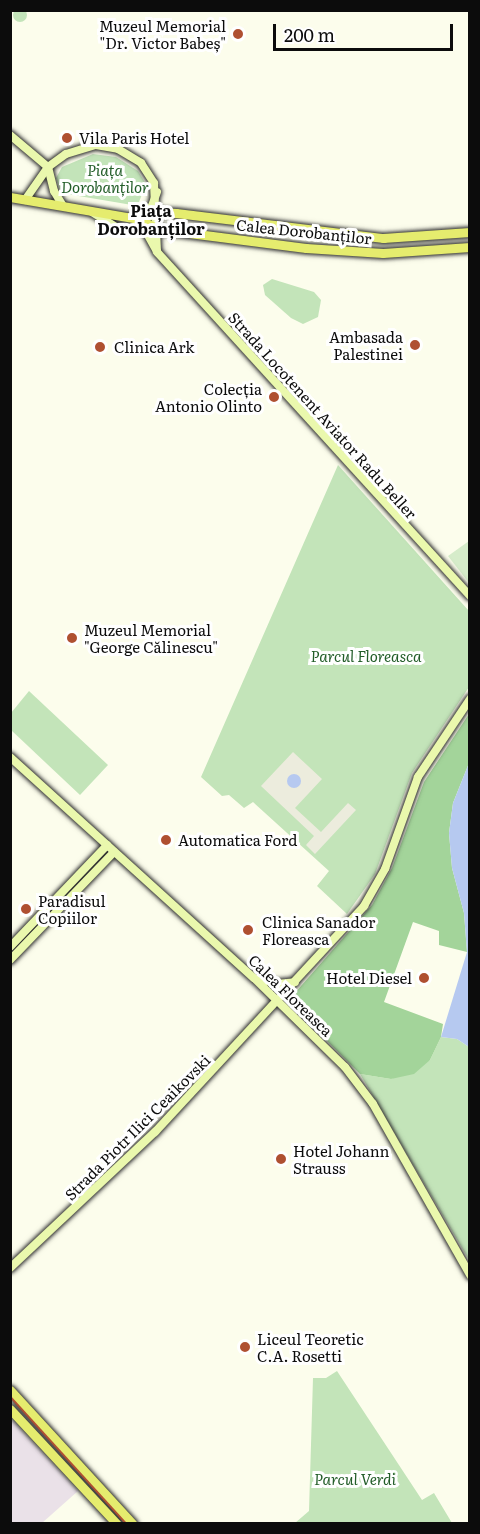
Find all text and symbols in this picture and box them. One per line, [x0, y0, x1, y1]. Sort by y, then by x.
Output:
scale bar [276, 12, 456, 50]
place label: Muzeul Memorial "Dr. Victor Babeș" [99, 16, 226, 51]
text: 200 m [284, 21, 335, 48]
marker: Muzeul Memorial "Dr. Victor Babeș" [231, 27, 245, 41]
place label: Vila Paris Hotel [79, 129, 189, 147]
marker: Vila Paris Hotel [60, 131, 74, 145]
park label: Piața Dorobanților [61, 160, 149, 195]
district label: Piața Dorobanților [97, 200, 205, 238]
street label: Calea Dorobanților [236, 215, 372, 247]
street label: Strada Locotenent Aviator Radu Beller [225, 308, 421, 522]
place label: Ambasada Palestinei [329, 327, 403, 362]
marker: Clinica Ark [91, 338, 109, 356]
place label: Clinica Ark [114, 338, 195, 356]
marker: Ambasada Palestinei [408, 338, 422, 352]
place label: Colecția Antonio Olinto [155, 379, 262, 414]
marker: Colecția Antonio Olinto [267, 390, 281, 404]
place label: Muzeul Memorial "George Călinescu" [84, 620, 218, 655]
marker: Muzeul Memorial "George Călinescu" [65, 631, 79, 645]
park label: Parcul Floreasca [310, 647, 422, 665]
place label: Automatica Ford [178, 831, 297, 849]
marker: Automatica Ford [159, 833, 173, 847]
place label: Paradisul Copiilor [38, 891, 105, 926]
marker: Paradisul Copiilor [19, 902, 33, 916]
place label: Clinica Sanador Floreasca [262, 912, 375, 947]
marker: Clinica Sanador Floreasca [239, 921, 257, 939]
street label: Calea Floreasca [245, 950, 337, 1040]
place label: Hotel Diesel [326, 969, 412, 987]
marker: Hotel Diesel [417, 971, 431, 985]
street label: Strada Piotr Ilici Ceaikovski [61, 1051, 213, 1203]
place label: Hotel Johann Strauss [293, 1141, 389, 1176]
marker: Hotel Johann Strauss [274, 1152, 288, 1166]
place label: Liceul Teoretic C.A. Rosetti [257, 1329, 364, 1364]
marker: Liceul Teoretic C.A. Rosetti [238, 1340, 252, 1354]
park label: Parcul Verdi [314, 1470, 396, 1488]

